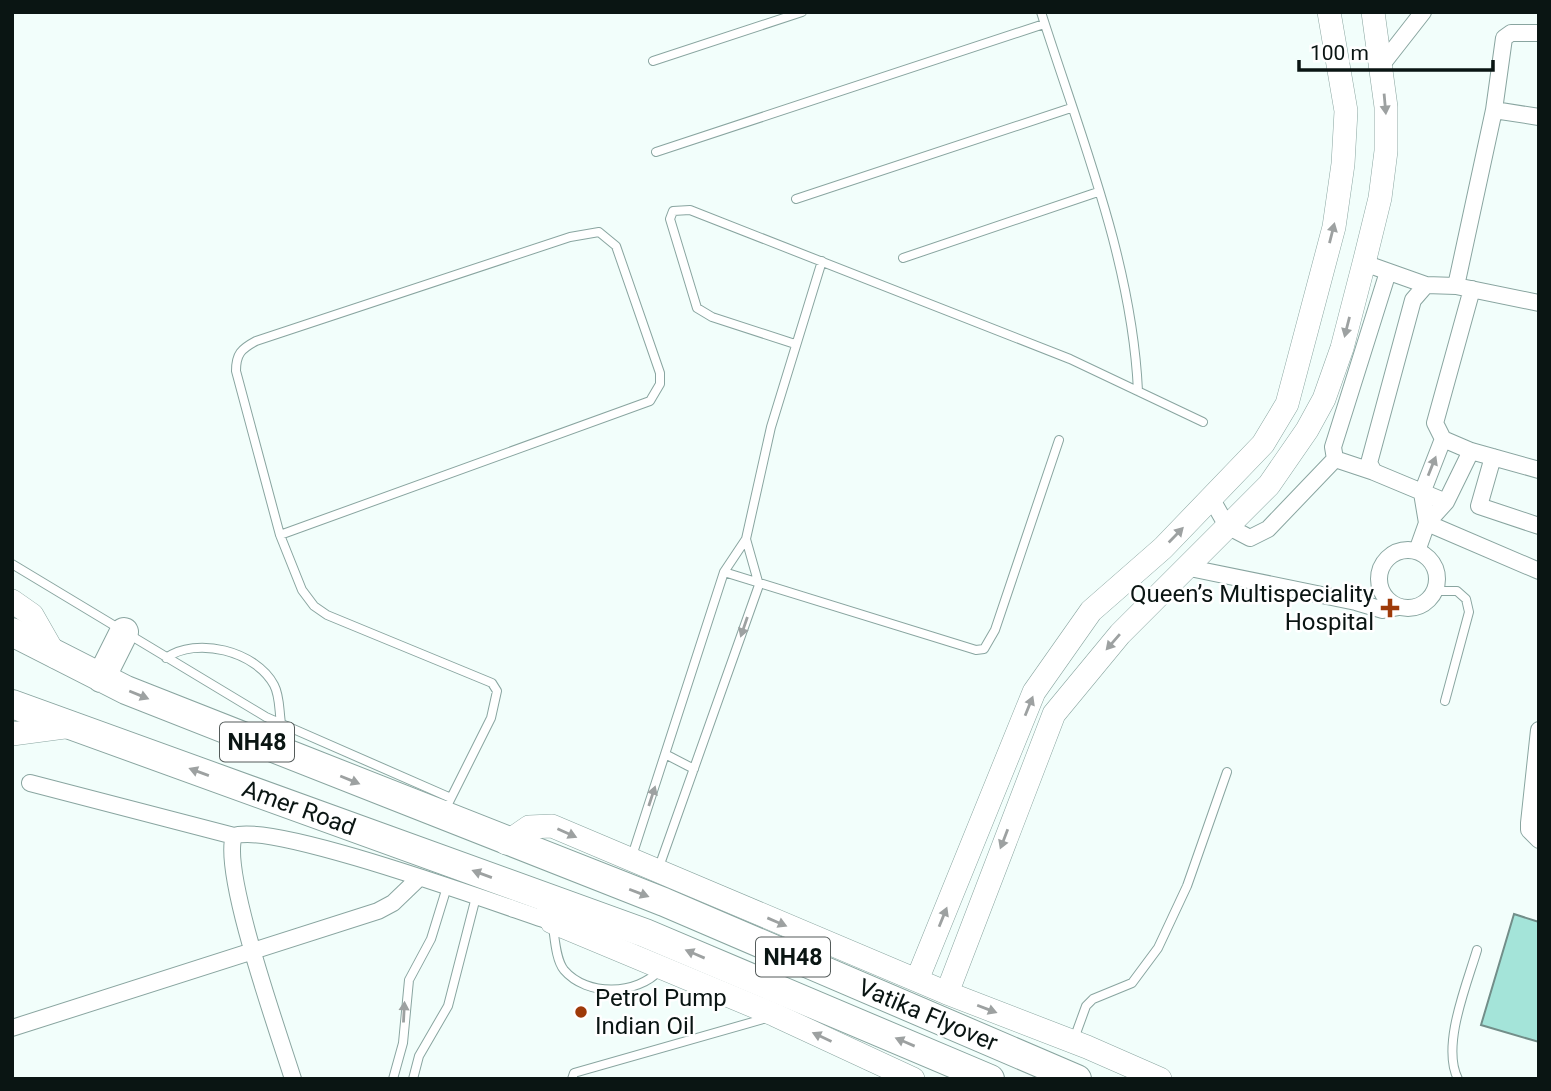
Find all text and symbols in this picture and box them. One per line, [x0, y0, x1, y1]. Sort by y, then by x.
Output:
scale bar [1299, 28, 1493, 72]
text: 100 m [1310, 41, 1369, 65]
one-way arrow [1380, 93, 1391, 115]
one-way arrow [1327, 222, 1338, 244]
one-way arrow [1341, 316, 1352, 338]
one-way arrow [1427, 455, 1438, 476]
one-way arrow [1167, 527, 1183, 544]
place label: Queen’s Multispeciality Hospital [1130, 580, 1375, 636]
marker: Queen’s Multispeciality Hospital [1380, 598, 1400, 618]
one-way arrow [738, 617, 749, 638]
one-way arrow [1105, 633, 1121, 651]
one-way arrow [129, 690, 150, 701]
one-way arrow [1023, 695, 1034, 716]
road number: NH48 [220, 722, 294, 762]
one-way arrow [188, 766, 209, 777]
one-way arrow [340, 774, 361, 785]
street label: Amer Road [238, 775, 360, 841]
one-way arrow [647, 785, 658, 806]
one-way arrow [557, 828, 578, 839]
one-way arrow [999, 828, 1010, 849]
one-way arrow [471, 868, 492, 879]
one-way arrow [629, 887, 650, 898]
one-way arrow [937, 906, 948, 927]
one-way arrow [767, 916, 788, 927]
road number: NH48 [756, 938, 830, 976]
one-way arrow [685, 949, 706, 960]
street label: Vatika Flyover [854, 973, 1002, 1057]
place label: Petrol Pump Indian Oil [595, 984, 727, 1040]
one-way arrow [399, 1001, 410, 1023]
one-way arrow [977, 1003, 998, 1014]
marker: Petrol Pump Indian Oil [573, 1004, 589, 1020]
one-way arrow [812, 1031, 832, 1043]
one-way arrow [895, 1036, 916, 1047]

